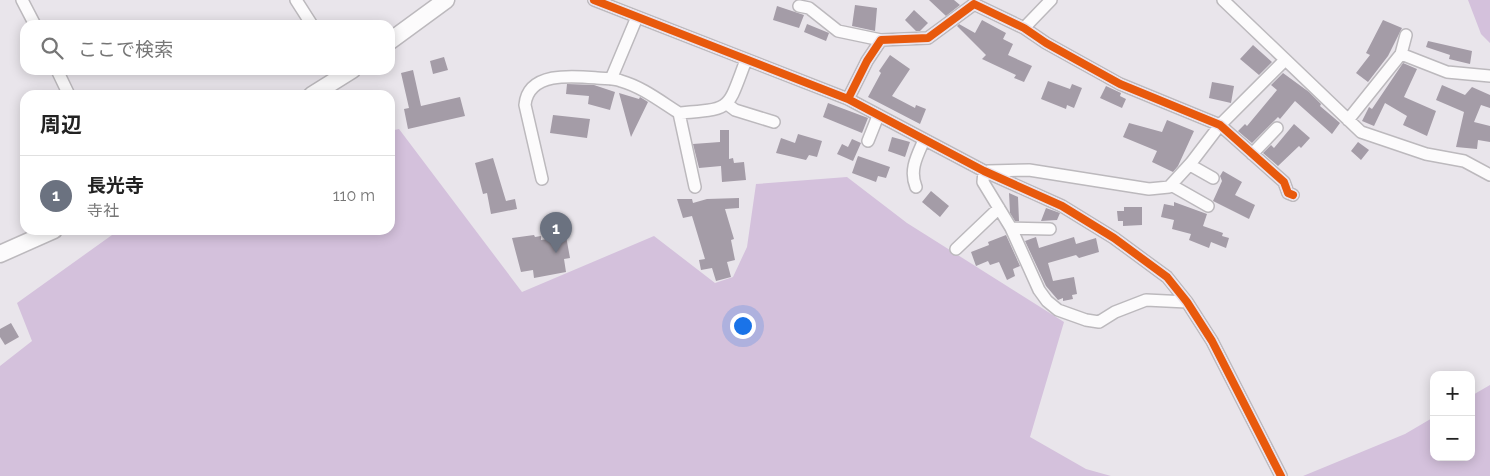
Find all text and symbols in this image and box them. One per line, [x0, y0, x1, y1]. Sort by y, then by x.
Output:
search box [20, 20, 395, 75]
icon: search [38, 34, 66, 62]
text: ここで検索 [78, 38, 173, 60]
text: 周辺 [40, 112, 82, 137]
text: 長光寺 [87, 174, 144, 196]
text: 1 [52, 186, 60, 205]
text: 110 m [333, 186, 375, 205]
text: 寺社 [87, 201, 119, 220]
pin: 1 [540, 212, 572, 253]
your location [730, 313, 756, 339]
map controls [1430, 371, 1475, 461]
button: + [1430, 371, 1475, 416]
button: − [1430, 416, 1475, 461]

